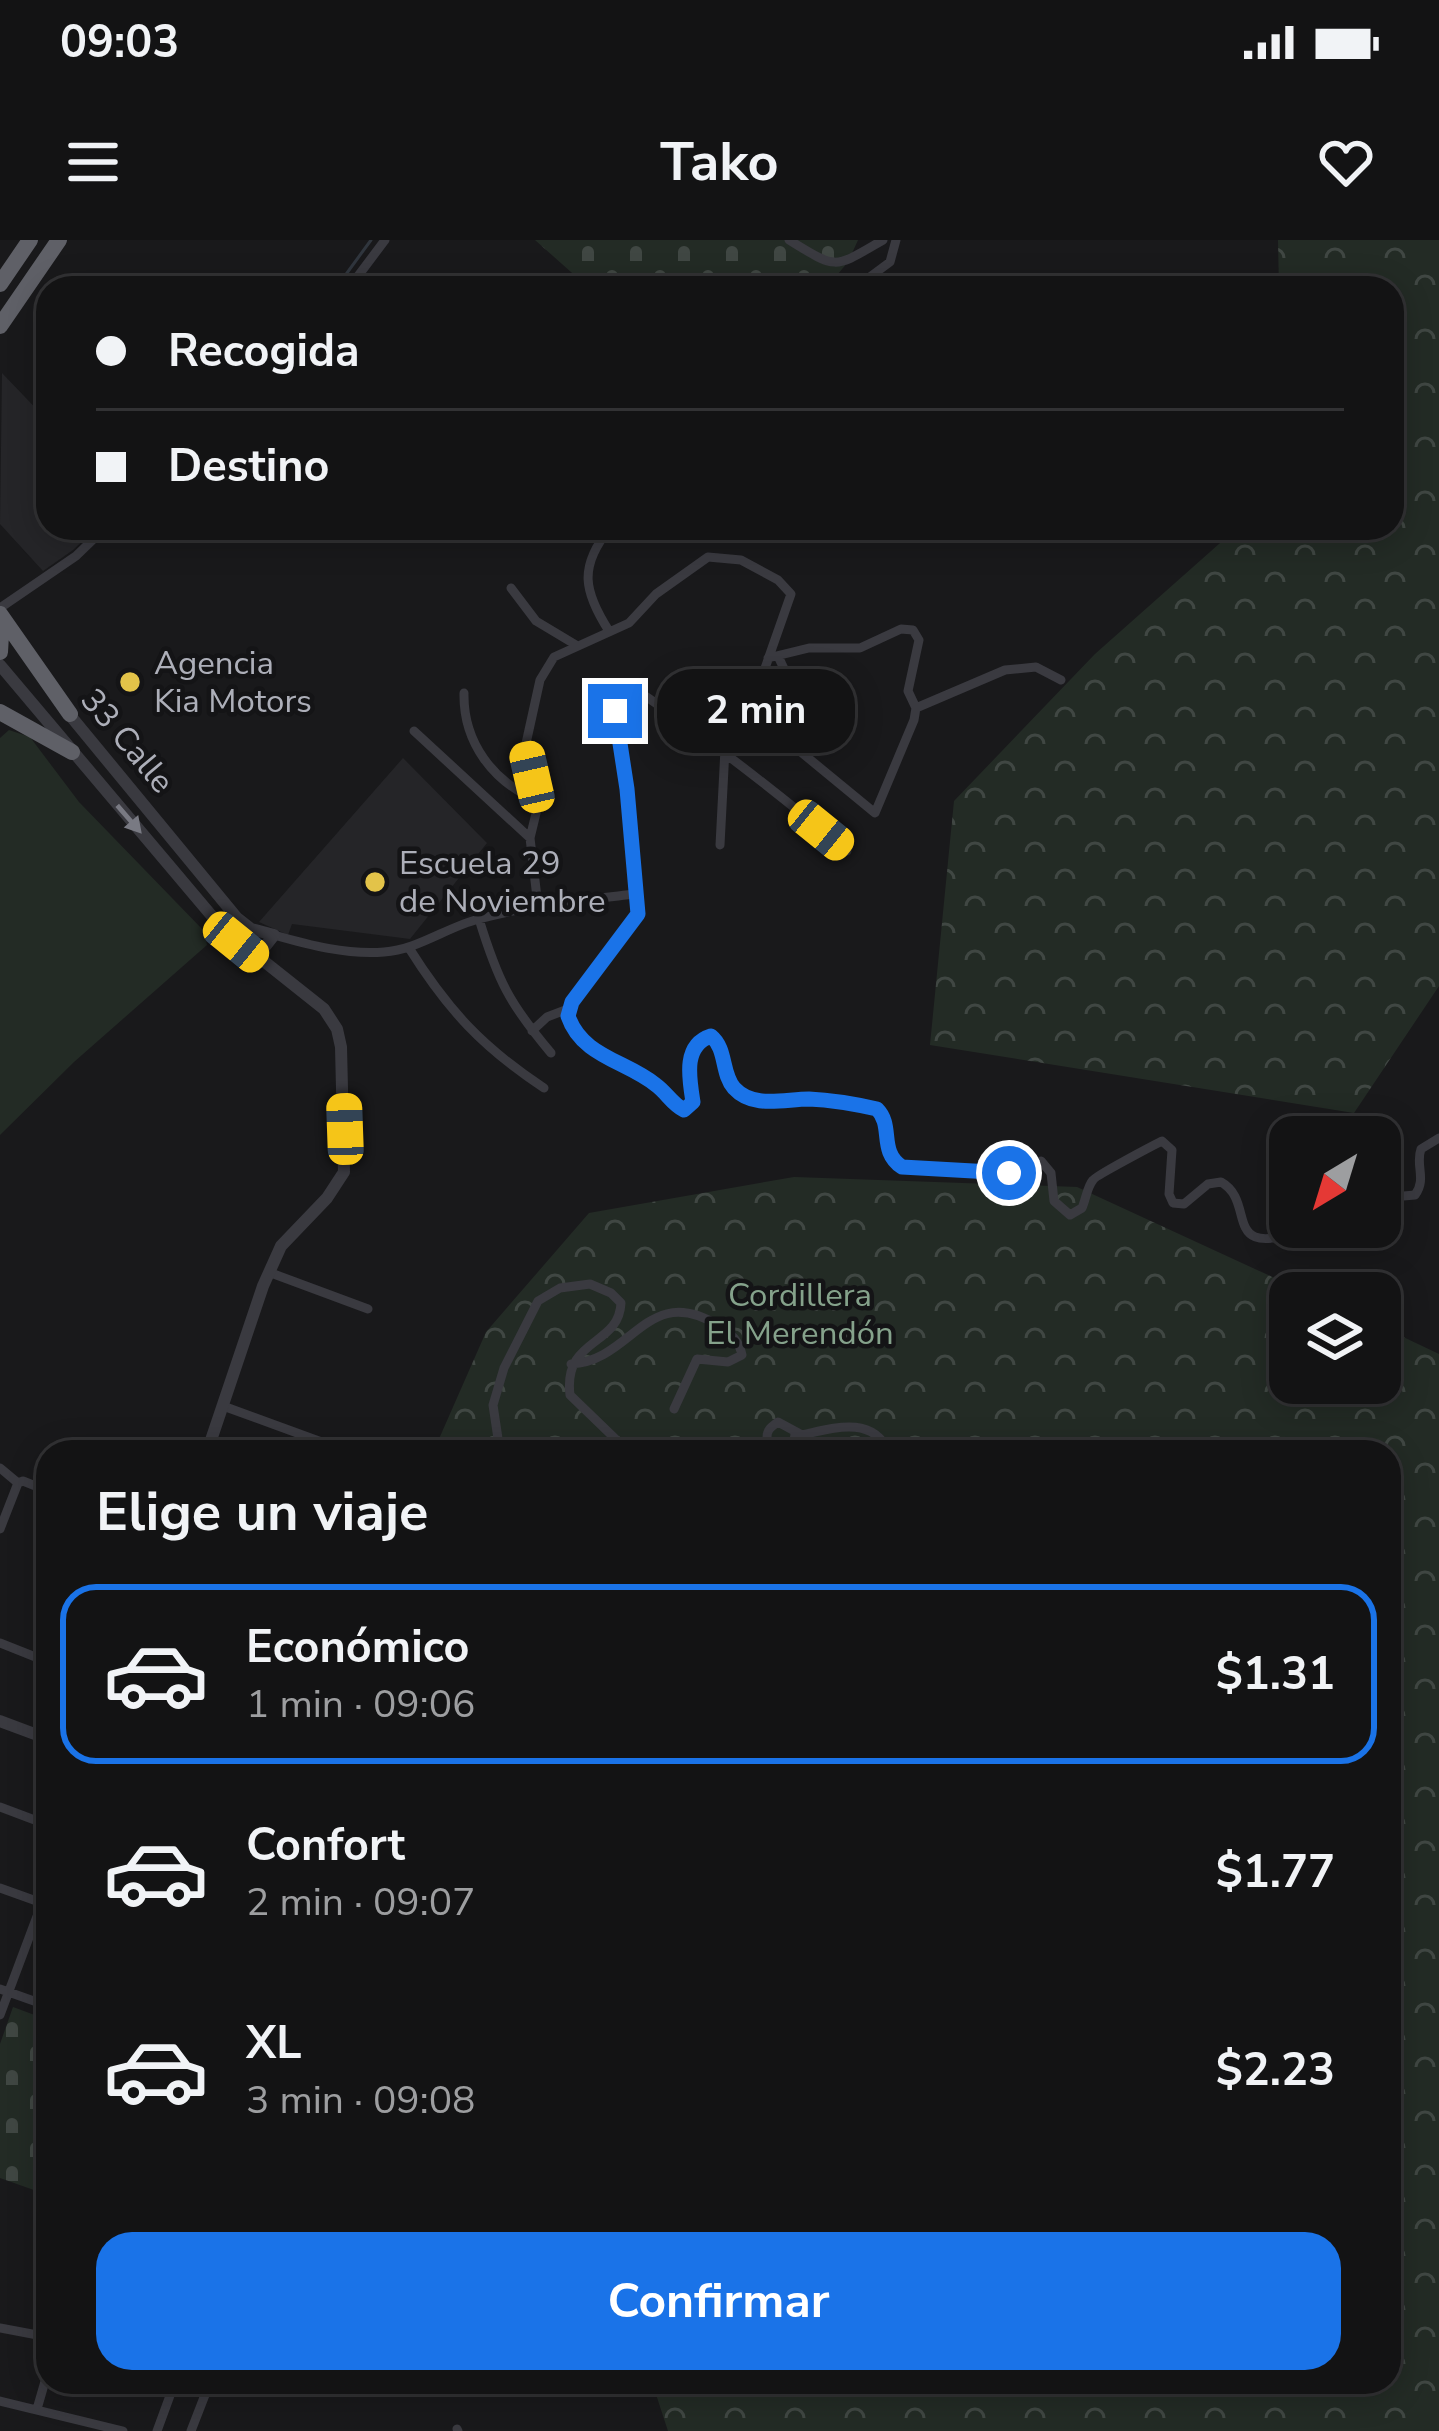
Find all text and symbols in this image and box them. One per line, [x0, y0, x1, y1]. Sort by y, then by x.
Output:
text: 09:03 [60, 12, 179, 73]
text: Tako [660, 125, 779, 199]
icon: menu [60, 129, 126, 195]
icon: heart [1313, 129, 1379, 195]
text: Recogida [168, 321, 360, 382]
text: Destino [168, 436, 329, 497]
place label: Agencia Kia Motors [154, 641, 312, 724]
marker: Agencia Kia Motors [117, 669, 143, 695]
callout: 2 min [657, 669, 855, 753]
street label: 33 Calle [70, 679, 184, 803]
route end [588, 684, 642, 738]
text: 2 min [706, 684, 806, 737]
car [506, 738, 558, 816]
car [782, 793, 860, 867]
one-way arrow [115, 804, 141, 834]
place label: Escuela 29 de Noviembre [399, 841, 606, 924]
marker: Escuela 29 de Noviembre [362, 869, 388, 895]
car [197, 905, 275, 979]
car [326, 1092, 364, 1166]
north arrow [1269, 1116, 1401, 1248]
map controls [1269, 1116, 1401, 1404]
route start [982, 1146, 1036, 1200]
button: layers [1269, 1272, 1401, 1404]
park label: Cordillera El Merendón [706, 1273, 894, 1356]
text: Elige un viaje [96, 1475, 428, 1549]
text: Económico [246, 1617, 469, 1678]
icon: car [102, 1620, 210, 1728]
text: $1.31 [1216, 1644, 1335, 1705]
text: 1 min · 09:06 [246, 1678, 475, 1731]
text: Confort [246, 1815, 405, 1876]
icon: car [102, 1818, 210, 1926]
text: $1.77 [1216, 1842, 1335, 1903]
text: 2 min · 09:07 [246, 1876, 475, 1929]
text: XL [246, 2013, 302, 2074]
icon: car [102, 2016, 210, 2124]
text: $2.23 [1216, 2040, 1335, 2101]
text: 3 min · 09:08 [246, 2074, 475, 2127]
button: Confirmar [96, 2232, 1341, 2370]

